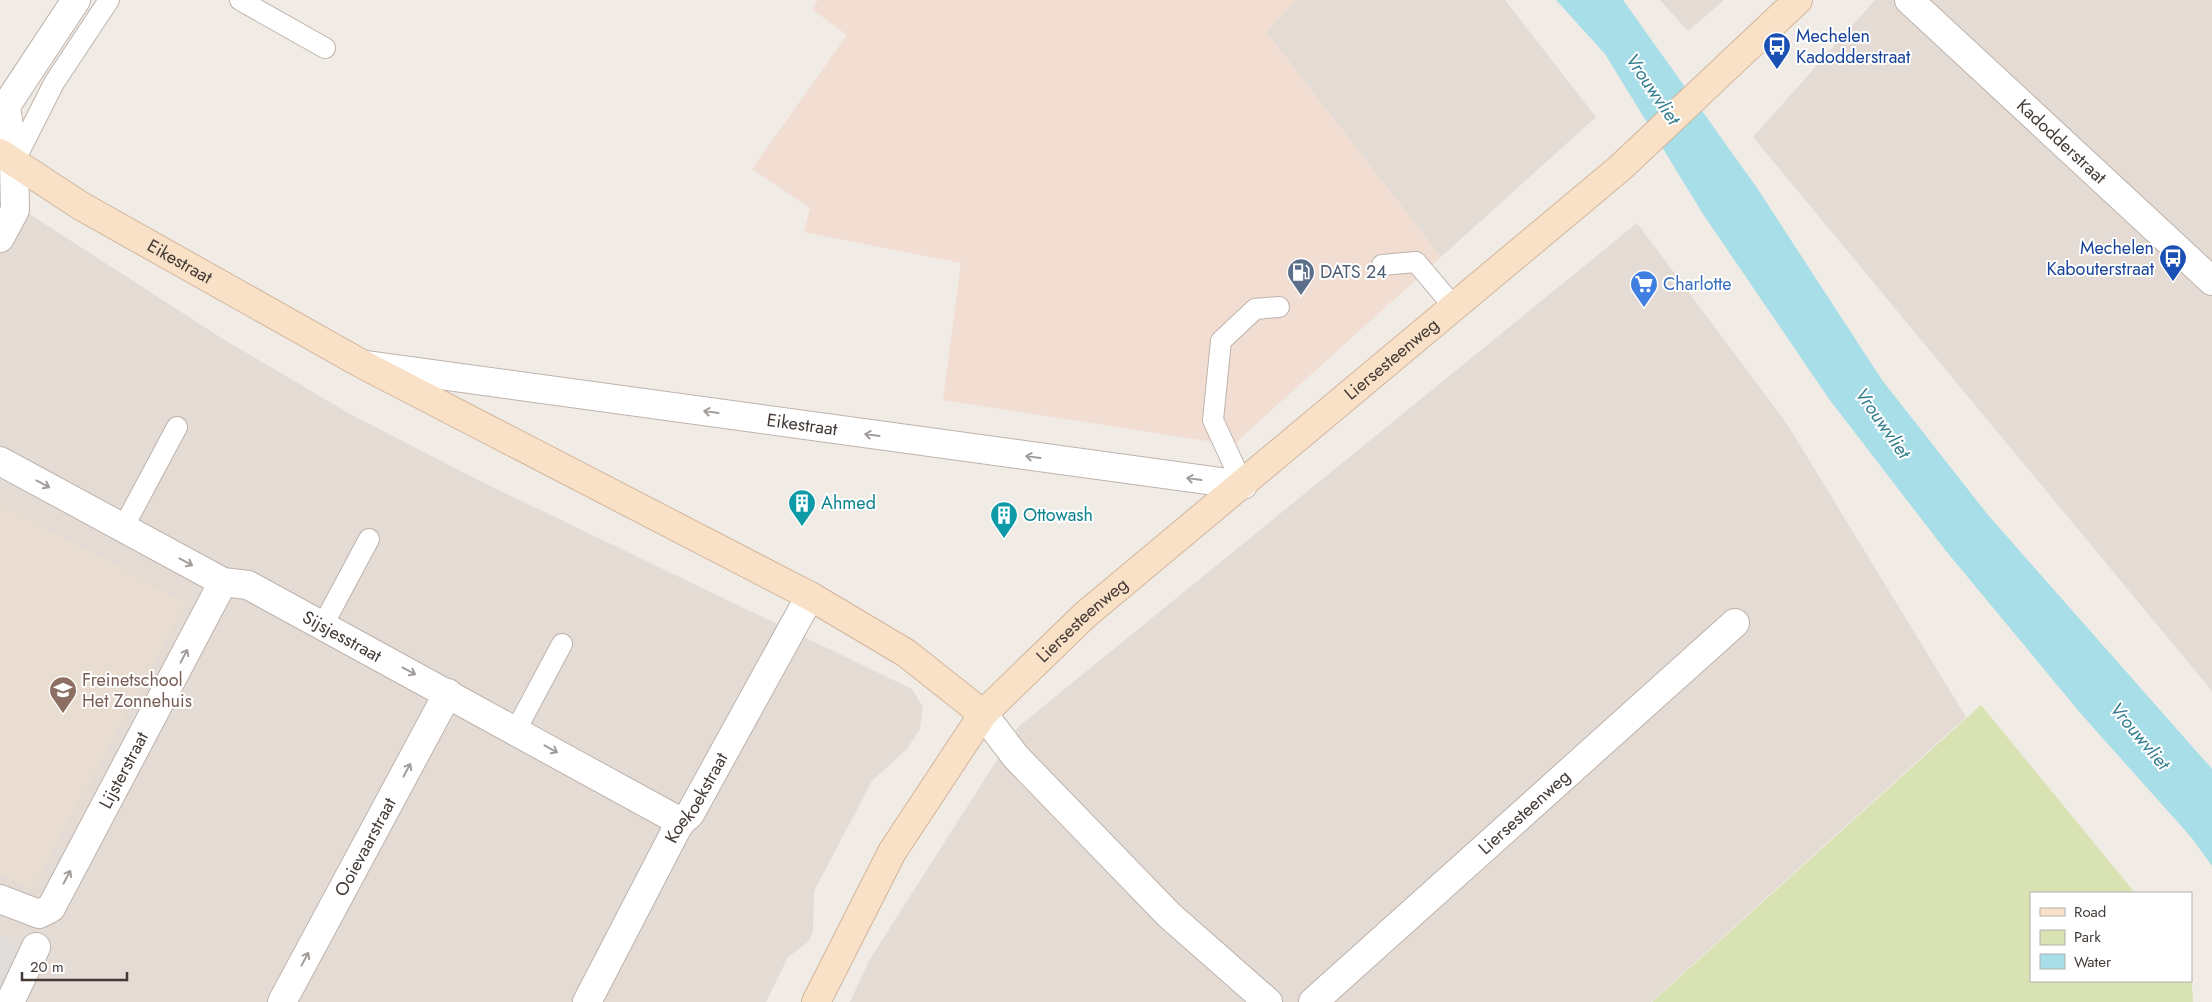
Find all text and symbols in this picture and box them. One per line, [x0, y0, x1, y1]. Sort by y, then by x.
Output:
place label: Mechelen Kadodderstraat [1796, 23, 1911, 70]
bus stop icon: Mechelen Kadodderstraat [1762, 31, 1792, 70]
water label: Vrouwvliet [1619, 48, 1688, 131]
street label: Kadodderstraat [2011, 93, 2113, 190]
street label: Eikestraat [142, 233, 218, 291]
place label: Mechelen Kabouterstraat [2046, 235, 2155, 282]
bus stop icon: Mechelen Kabouterstraat [2158, 243, 2188, 282]
fuel station icon: DATS 24 [1286, 257, 1316, 296]
place label: DATS 24 [1320, 259, 1387, 285]
supermarket icon: Charlotte [1629, 269, 1659, 308]
place label: Charlotte [1663, 271, 1732, 297]
street label: Liersesteenweg [1339, 312, 1444, 406]
water label: Vrouwvliet [1849, 382, 1918, 465]
one-way arrow [704, 407, 720, 417]
street label: Eikestraat [765, 407, 840, 442]
one-way arrow [865, 429, 881, 439]
one-way arrow [1026, 452, 1042, 462]
one-way arrow [1187, 474, 1203, 484]
one-way arrow [35, 480, 50, 489]
building icon: Ahmed [787, 488, 817, 527]
place label: Ahmed [821, 490, 876, 516]
building icon: Ottowash [989, 500, 1019, 539]
place label: Ottowash [1023, 502, 1093, 528]
one-way arrow [178, 557, 193, 567]
street label: Liersesteenweg [1030, 571, 1133, 669]
street label: Sijsjesstraat [298, 604, 387, 669]
one-way arrow [180, 649, 190, 663]
one-way arrow [401, 666, 416, 676]
place label: Freinetschool Het Zonnehuis [82, 667, 192, 714]
school or university icon: Freinetschool Het Zonnehuis [48, 675, 78, 714]
water label: Vrouwvliet [2104, 696, 2177, 777]
street label: Lijsterstraat [93, 726, 155, 813]
one-way arrow [544, 744, 559, 754]
street label: Koekoekstraat [658, 747, 735, 848]
one-way arrow [402, 762, 412, 777]
street label: Liersesteenweg [1473, 764, 1576, 861]
street label: Ooievaarstraat [328, 792, 403, 901]
one-way arrow [62, 869, 72, 884]
legend [2030, 892, 2192, 982]
text: Road [2074, 901, 2106, 923]
text: Park [2074, 926, 2101, 948]
scale bar [22, 950, 128, 982]
text: Water [2074, 951, 2112, 973]
one-way arrow [301, 952, 311, 967]
text: 20 m [30, 956, 64, 978]

